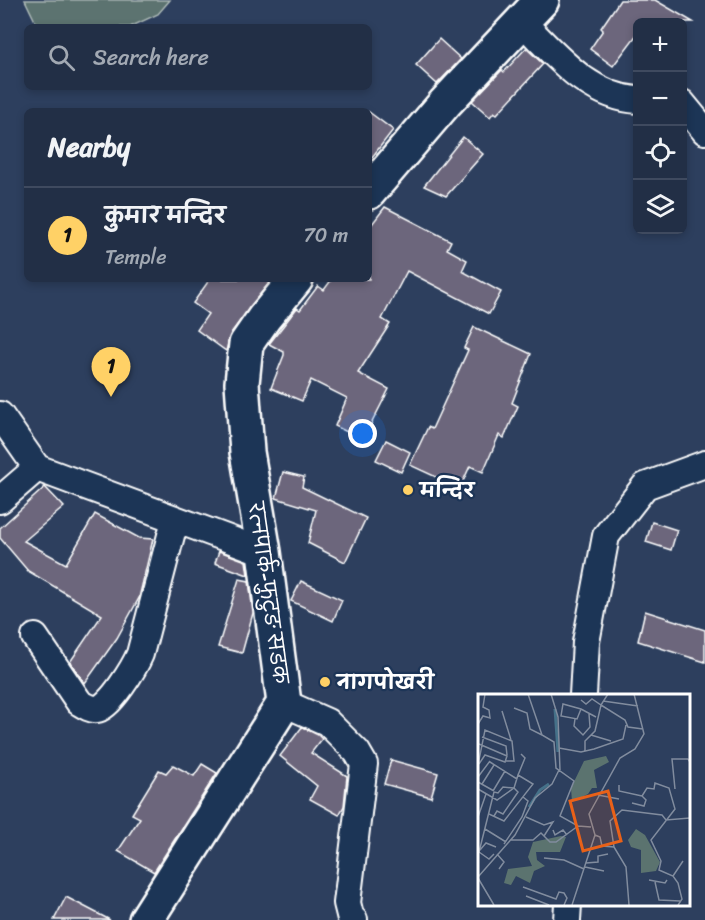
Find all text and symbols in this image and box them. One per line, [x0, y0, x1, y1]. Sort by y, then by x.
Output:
map controls [633, 18, 687, 234]
button: + [633, 18, 687, 72]
search box [24, 24, 372, 90]
text: Search here [93, 38, 209, 77]
icon: search [45, 41, 78, 74]
button: − [633, 72, 687, 126]
text: Nearby [48, 124, 130, 170]
button: locate [633, 126, 687, 180]
button: layers [633, 180, 687, 234]
text: कुमार मन्दिर [105, 196, 226, 235]
text: 1 [63, 218, 72, 253]
text: 70 m [303, 218, 348, 253]
text: Temple [105, 240, 167, 275]
pin: 1 [92, 348, 130, 397]
your location [348, 419, 377, 448]
place label: मन्दिर [418, 473, 476, 508]
marker: मन्दिर [401, 483, 415, 497]
street label: रत्नपार्क-फुटुङ सडक [238, 499, 298, 688]
place label: नागपोखरी [335, 665, 436, 700]
marker: नागपोखरी [318, 675, 332, 689]
inset map [478, 694, 690, 905]

